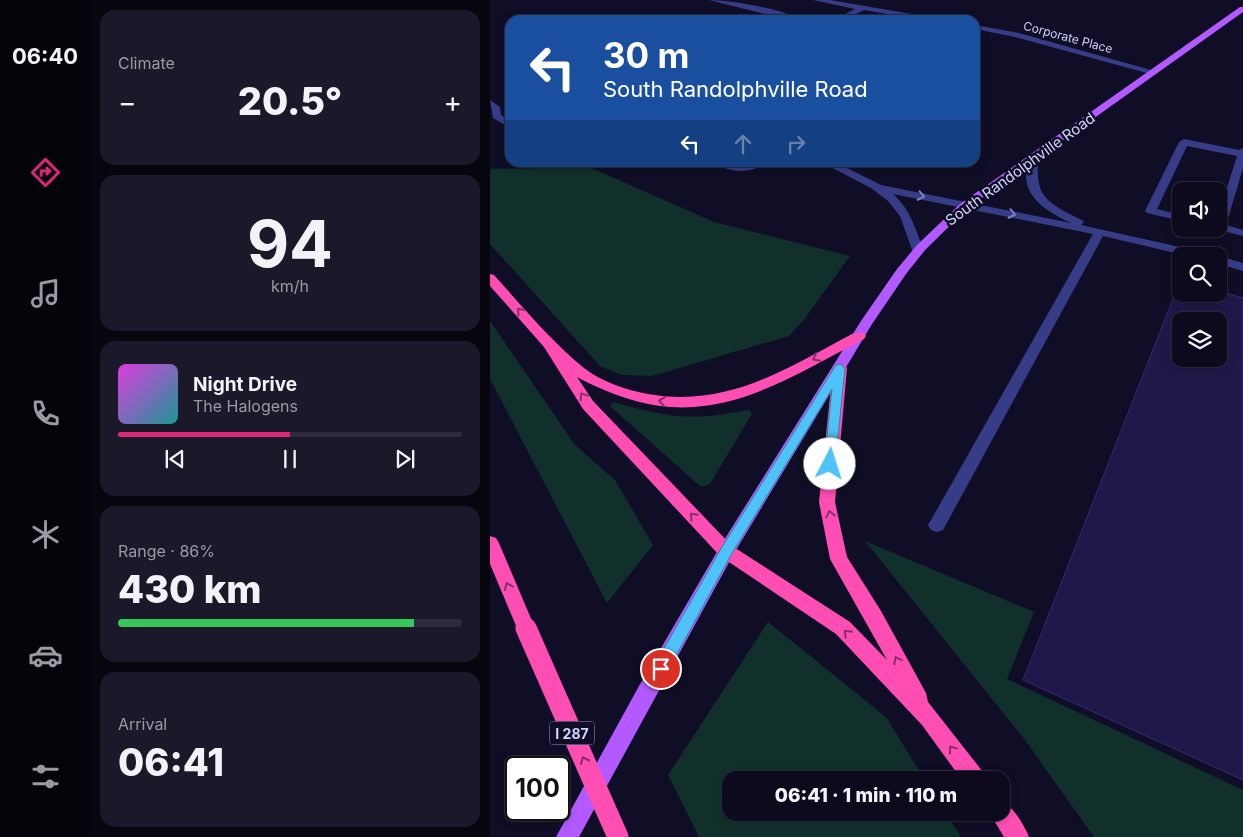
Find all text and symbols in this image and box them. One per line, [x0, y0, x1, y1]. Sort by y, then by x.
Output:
street label: Corporate Place [1022, 18, 1114, 56]
text: 30 m [603, 34, 689, 76]
icon: left [520, 35, 585, 100]
text: 06:40 [12, 43, 78, 69]
text: Climate [118, 53, 175, 73]
text: South Randolphville Road [603, 76, 868, 102]
text: 20.5° [238, 78, 342, 124]
text: − [118, 85, 137, 119]
text: + [443, 85, 462, 119]
street label: South Randolphville Road [941, 108, 1099, 230]
icon: left [676, 130, 704, 158]
icon: ahead [729, 130, 757, 158]
icon: right [782, 130, 810, 158]
icon: directions [28, 155, 63, 190]
map controls [1172, 182, 1227, 367]
button: sound [1172, 182, 1227, 237]
one-way arrow [917, 191, 926, 201]
text: 94 [247, 204, 333, 283]
one-way arrow [1007, 208, 1016, 219]
button: search [1172, 247, 1227, 302]
icon: music [28, 276, 63, 311]
text: km/h [271, 276, 309, 296]
one-way arrow [517, 308, 526, 317]
button: layers [1172, 312, 1227, 367]
one-way arrow [812, 352, 821, 362]
text: Night Drive [193, 373, 297, 396]
one-way arrow [580, 393, 589, 402]
icon: phone [28, 396, 63, 431]
text: The Halogens [193, 396, 298, 416]
one-way arrow [658, 397, 667, 407]
position arrow [803, 437, 855, 489]
icon: previous [161, 445, 189, 473]
icon: pause [276, 445, 304, 473]
icon: next [391, 445, 419, 473]
one-way arrow [825, 510, 835, 519]
one-way arrow [690, 512, 699, 521]
icon: climate [28, 517, 63, 552]
text: Range · 86% [118, 541, 215, 561]
text: 430 km [118, 566, 261, 612]
one-way arrow [504, 582, 515, 591]
one-way arrow [844, 629, 853, 638]
icon: car [28, 638, 63, 673]
pin [640, 648, 682, 690]
icon: arrive [647, 655, 675, 683]
one-way arrow [894, 657, 904, 666]
text: Arrival [118, 714, 167, 734]
road number: I 287 [549, 721, 594, 744]
text: 06:41 [118, 739, 224, 785]
one-way arrow [949, 745, 958, 755]
speed limit sign: 100 [505, 756, 570, 821]
one-way arrow [580, 756, 591, 765]
icon: filters [28, 759, 63, 794]
text: 06:41 · 1 min · 110 m [775, 784, 957, 807]

